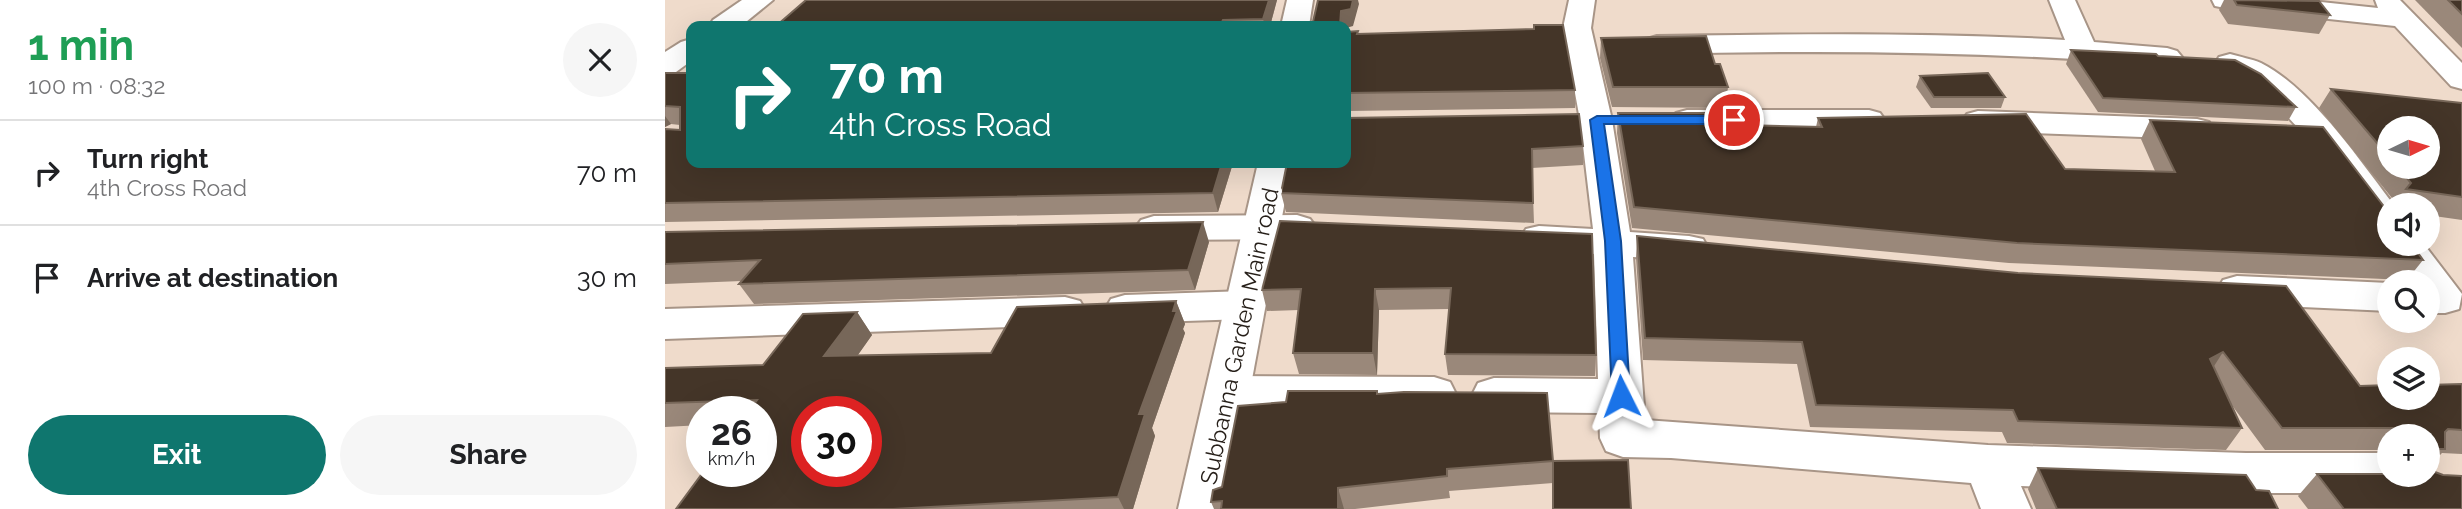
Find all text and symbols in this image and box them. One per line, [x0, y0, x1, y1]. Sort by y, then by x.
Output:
text: 1 min [28, 21, 134, 70]
button: close [563, 23, 637, 97]
text: 70 m [829, 47, 944, 104]
icon: right [714, 49, 805, 140]
text: 100 m · 08:32 [28, 72, 165, 99]
pin [1704, 90, 1764, 150]
icon: arrive [1715, 101, 1753, 139]
text: 4th Cross Road [829, 106, 1052, 143]
north arrow [2377, 116, 2439, 178]
map controls [2377, 116, 2440, 487]
text: Turn right [87, 144, 208, 174]
icon: right [28, 154, 66, 192]
text: 70 m [577, 158, 637, 188]
text: 4th Cross Road [87, 174, 247, 201]
street label: Subbanna Garden Main road [1194, 185, 1284, 487]
button: sound [2377, 193, 2440, 256]
icon: arrive [28, 259, 66, 297]
text: Arrive at destination [87, 263, 338, 293]
text: 30 m [577, 263, 637, 293]
button: search [2377, 270, 2440, 333]
button: layers [2377, 347, 2440, 410]
position arrow [1584, 359, 1658, 433]
speed limit sign: 30 [791, 396, 882, 487]
text: 26 [711, 412, 752, 453]
button: Exit [28, 415, 326, 495]
button: Share [340, 415, 637, 495]
button: + [2377, 424, 2440, 487]
text: km/h [708, 448, 755, 469]

